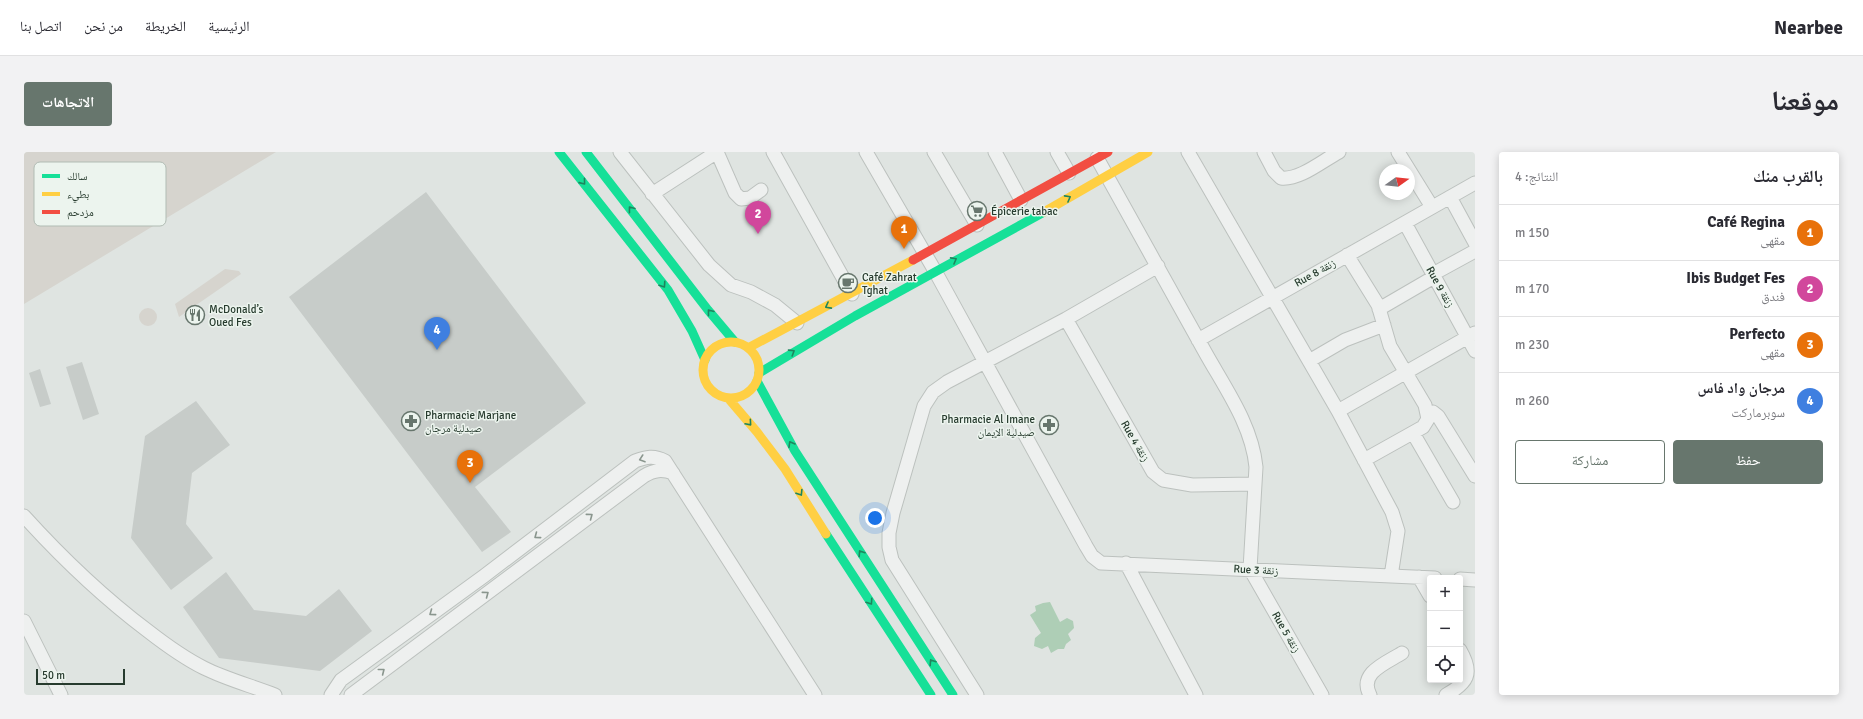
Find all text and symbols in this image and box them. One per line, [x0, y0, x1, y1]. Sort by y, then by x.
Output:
text: Nearbee [1774, 16, 1843, 40]
text: اتصل بنا [20, 18, 62, 35]
text: من نحن [84, 18, 123, 35]
text: الخريطة [145, 18, 186, 35]
text: الرئيسية [208, 18, 250, 35]
button: الاتجاهات [24, 82, 112, 126]
text: موقعنا [1771, 84, 1839, 118]
legend [34, 162, 166, 226]
north arrow [1379, 164, 1415, 200]
text: بالقرب منك [1753, 166, 1823, 187]
text: النتائج: 4 [1515, 169, 1558, 185]
text: سالك [67, 170, 87, 183]
one-way arrow [579, 178, 586, 185]
text: بطيء [67, 188, 89, 203]
one-way arrow [1064, 195, 1071, 203]
supermarket icon: Épicerie tabac [966, 200, 988, 222]
pin: 2 [745, 201, 771, 234]
place label: Épicerie tabac [991, 204, 1058, 218]
text: مزدحم [67, 206, 94, 220]
one-way arrow [629, 207, 636, 214]
text: Café Regina [1707, 213, 1785, 231]
pin: 1 [891, 216, 917, 249]
text: 150 m [1515, 225, 1549, 241]
text: 1 [1806, 225, 1814, 241]
text: مقهى [1760, 233, 1785, 249]
street label: Rue 8 زنقة [1292, 256, 1338, 290]
one-way arrow [949, 258, 957, 265]
street label: Rue 9 زنقة [1423, 264, 1457, 310]
text: Ibis Budget Fes [1686, 269, 1785, 287]
place label: Café Zahrat Tghat [862, 271, 917, 297]
cafe icon: Café Zahrat Tghat [837, 272, 859, 294]
one-way arrow [658, 281, 666, 288]
text: 170 m [1515, 281, 1549, 297]
text: 2 [1806, 281, 1814, 297]
text: فندق [1761, 289, 1785, 305]
one-way arrow [825, 302, 833, 309]
place label: McDonald’s Oued Fes [209, 303, 264, 329]
restaurant icon: McDonald’s Oued Fes [184, 304, 206, 326]
one-way arrow [708, 310, 715, 317]
pin: 4 [424, 317, 450, 350]
text: Perfecto [1729, 325, 1785, 343]
text: 230 m [1515, 337, 1549, 353]
text: 3 [1806, 337, 1814, 353]
text: مقهى [1760, 345, 1785, 361]
one-way arrow [788, 349, 795, 357]
text: مرجان واد فاس [1697, 379, 1785, 397]
text: 260 m [1515, 393, 1549, 409]
text: 4 [1806, 393, 1814, 409]
text: سوبرماركت [1731, 405, 1785, 421]
place label: Pharmacie Marjane صيدلية مرجان [425, 409, 516, 435]
pharmacy icon: Pharmacie Marjane صيدلية مرجان [400, 410, 422, 432]
place label: Pharmacie Al Imane صيدلية الإيمان [941, 413, 1035, 439]
pharmacy icon: Pharmacie Al Imane صيدلية الإيمان [1038, 414, 1060, 436]
one-way arrow [745, 418, 752, 426]
street label: Rue 4 زنقة [1118, 418, 1152, 464]
button: مشاركة [1515, 440, 1665, 484]
button: حفظ [1673, 440, 1823, 484]
one-way arrow [788, 441, 795, 448]
pin: 3 [457, 450, 483, 483]
one-way arrow [638, 454, 645, 463]
one-way arrow [795, 489, 803, 496]
your location [865, 508, 885, 528]
one-way arrow [586, 514, 593, 521]
one-way arrow [534, 531, 541, 538]
one-way arrow [858, 550, 866, 557]
street label: Rue 3 زنقة [1233, 562, 1279, 578]
map controls [1427, 575, 1463, 683]
button: + [1427, 575, 1463, 611]
one-way arrow [481, 591, 488, 598]
one-way arrow [865, 598, 872, 605]
one-way arrow [430, 608, 437, 615]
street label: Rue 5 زنقة [1269, 609, 1303, 655]
button: − [1427, 611, 1463, 647]
button: locate [1427, 647, 1463, 683]
one-way arrow [929, 659, 937, 666]
scale bar [36, 667, 125, 686]
text: 50 m [42, 669, 65, 682]
one-way arrow [377, 669, 384, 676]

